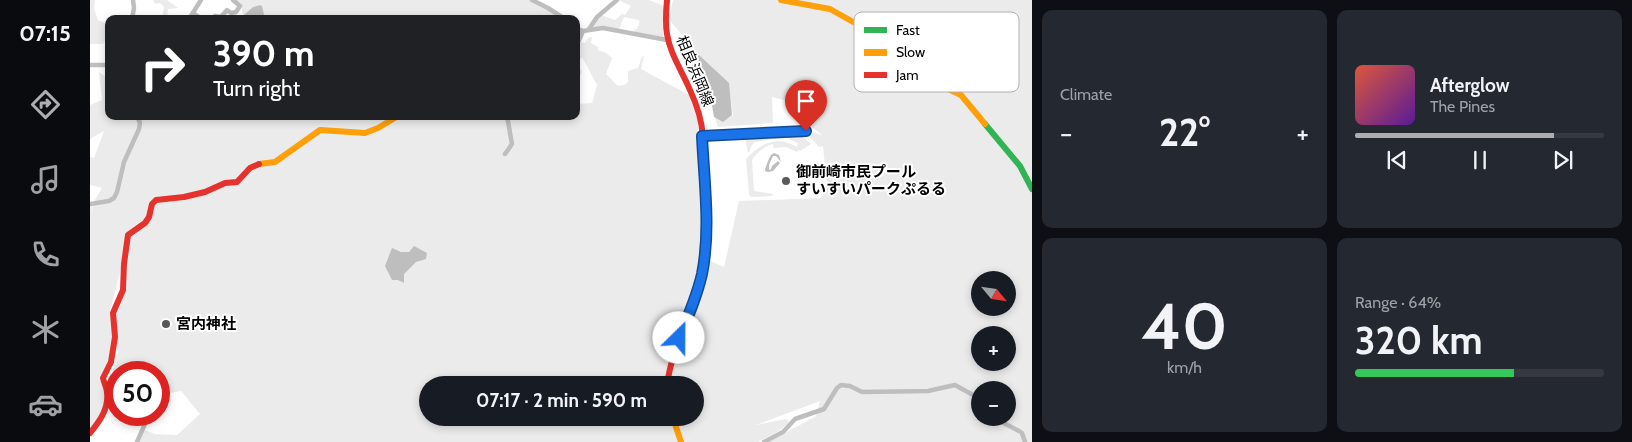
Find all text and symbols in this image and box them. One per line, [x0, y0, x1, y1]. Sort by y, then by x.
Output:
legend [854, 12, 1019, 92]
text: 07:15 [19, 20, 71, 47]
text: Fast [896, 21, 920, 39]
text: 390 m [213, 32, 315, 75]
street label: 相良浜岡線 [673, 33, 717, 109]
icon: right [130, 35, 195, 100]
text: Slow [896, 43, 925, 61]
text: Jam [895, 66, 918, 84]
text: Afterglow [1430, 74, 1510, 97]
text: Turn right [213, 75, 300, 102]
pin [785, 80, 827, 131]
text: Climate [1060, 85, 1112, 104]
icon: directions [28, 87, 63, 122]
icon: arrive [792, 87, 820, 115]
text: The Pines [1430, 97, 1495, 116]
text: 22° [1159, 109, 1210, 156]
text: − [1060, 116, 1072, 150]
text: + [1297, 116, 1309, 150]
icon: previous [1383, 146, 1411, 174]
icon: pause [1466, 146, 1494, 174]
icon: next [1549, 146, 1577, 174]
icon: music [28, 162, 63, 197]
place label: 御前崎市民プール すいすいパークぷるる [796, 163, 946, 198]
marker: 御前崎市民プール すいすいパークぷるる [780, 175, 792, 187]
icon: phone [28, 237, 63, 272]
north arrow [971, 271, 1016, 316]
map controls [971, 271, 1016, 426]
text: 40 [1141, 286, 1228, 365]
text: Range · 64% [1355, 293, 1441, 312]
position arrow [652, 311, 704, 363]
icon: climate [28, 312, 63, 347]
place label: 宮内神社 [176, 315, 236, 333]
text: 320 km [1355, 317, 1482, 364]
marker: 宮内神社 [160, 318, 172, 330]
button: + [971, 326, 1016, 371]
text: km/h [1167, 358, 1202, 377]
speed limit sign: 50 [105, 361, 170, 426]
button: − [971, 381, 1016, 426]
icon: car [28, 387, 63, 422]
text: 07:17 · 2 min · 590 m [476, 389, 647, 412]

